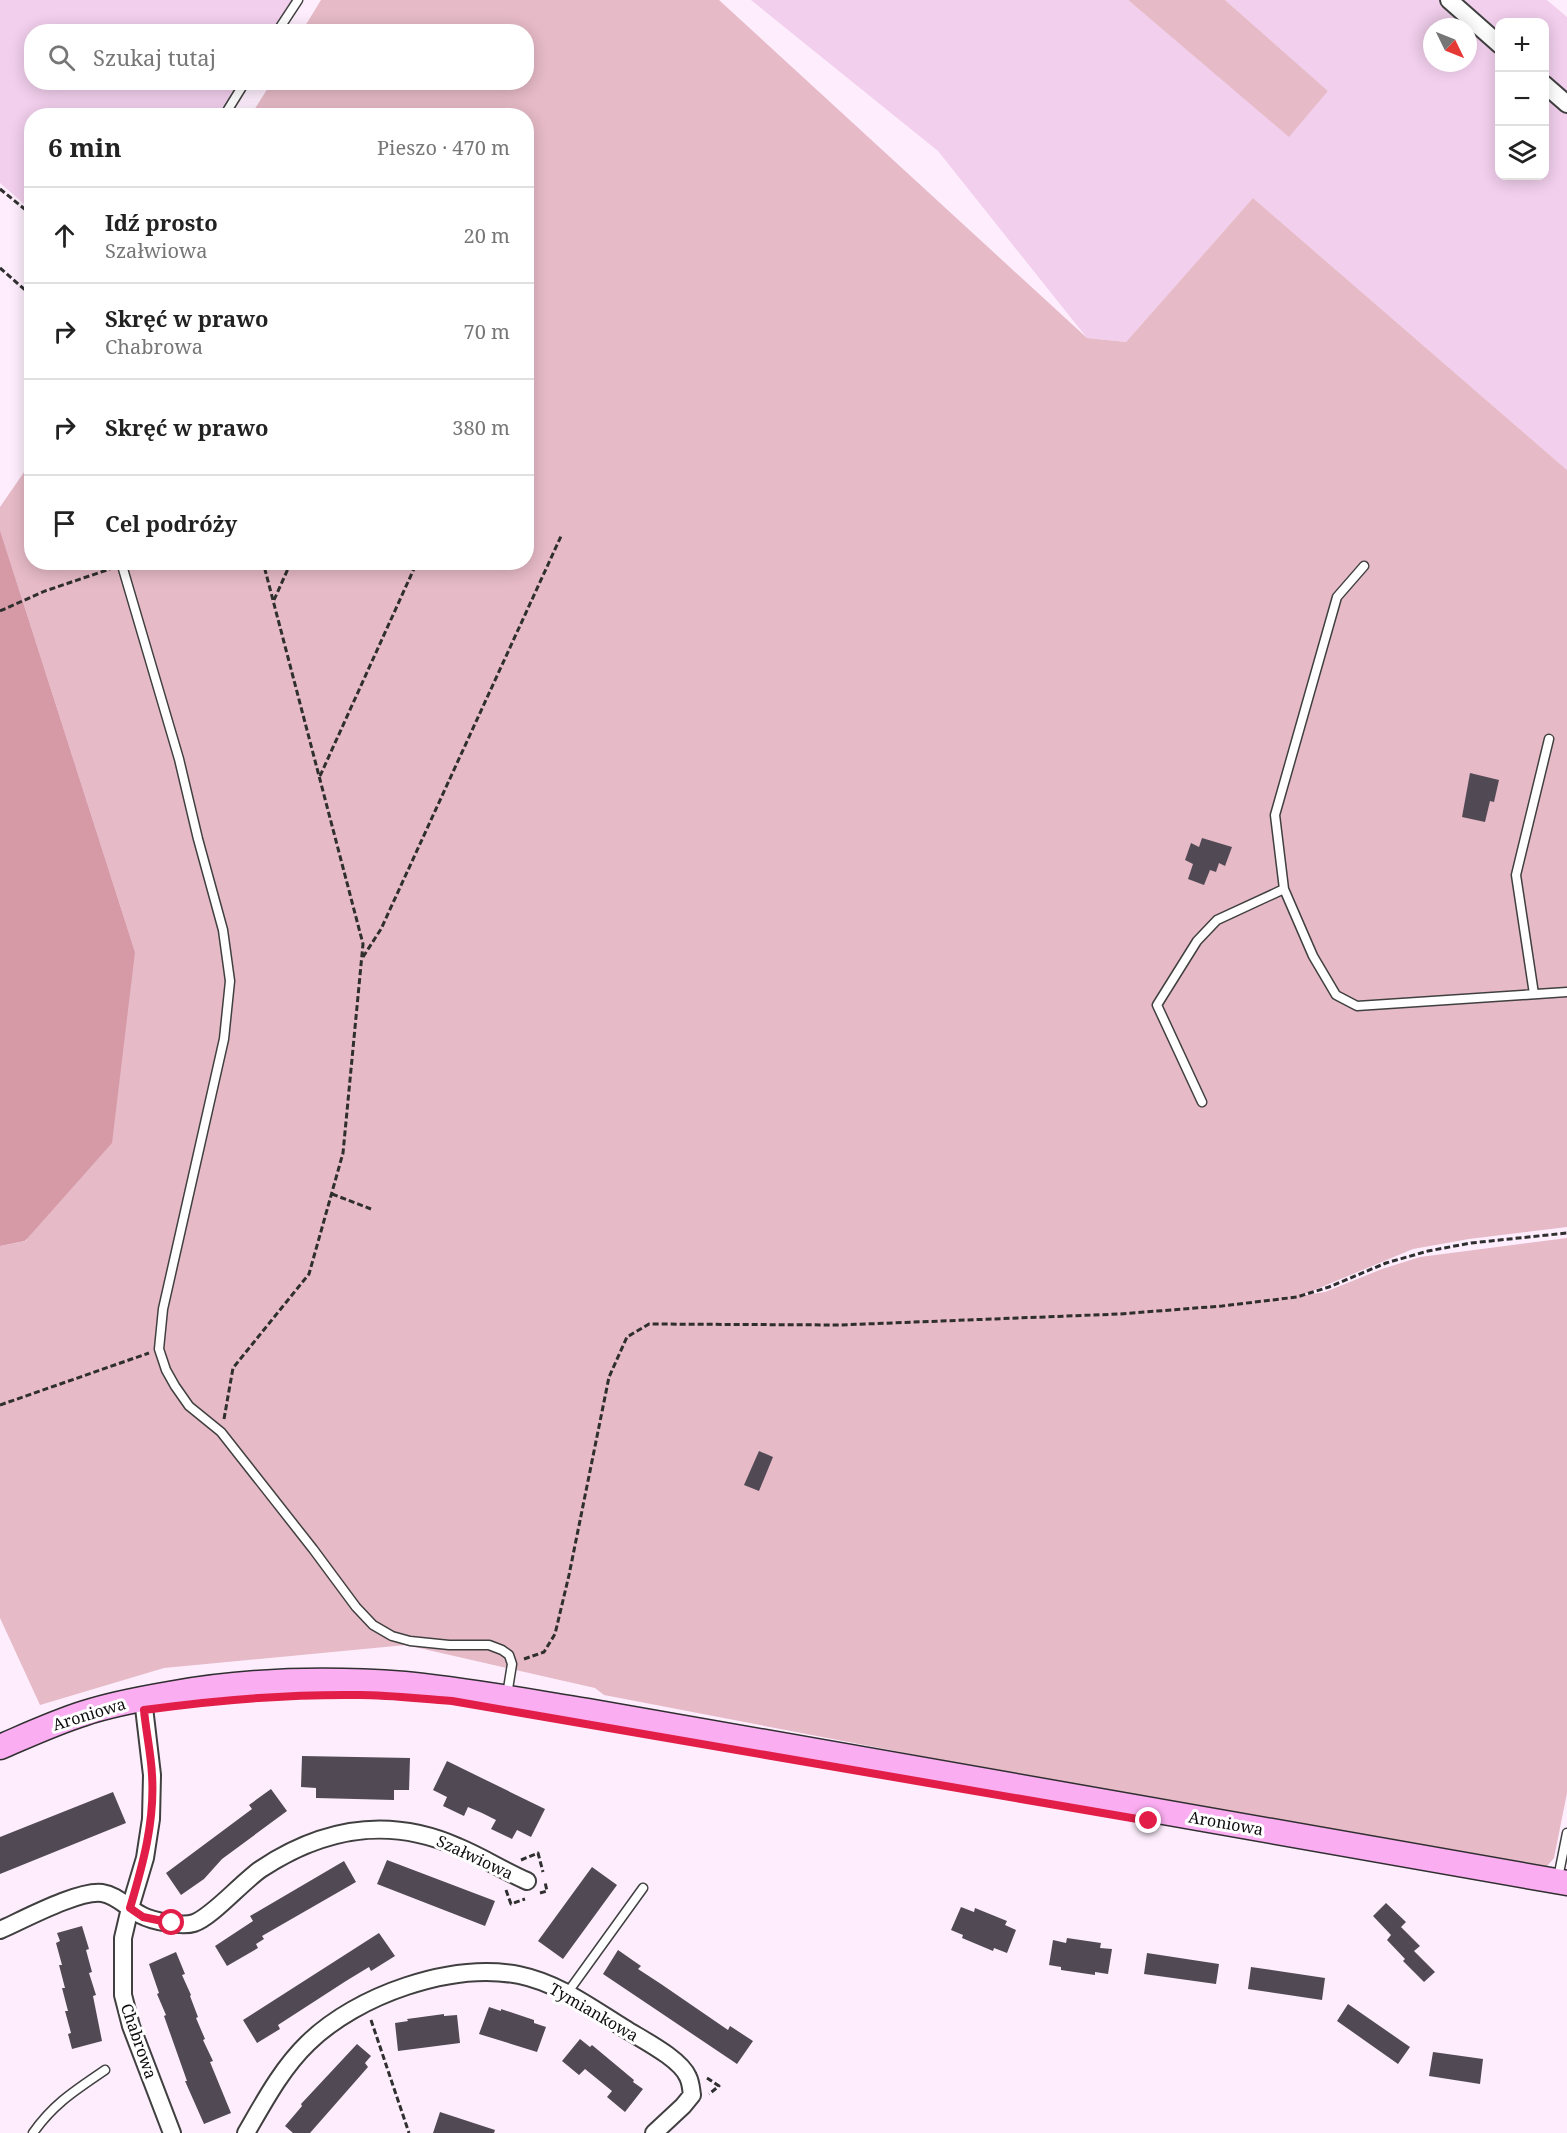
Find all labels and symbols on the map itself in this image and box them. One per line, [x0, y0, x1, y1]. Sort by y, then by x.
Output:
north arrow [1423, 18, 1477, 72]
street label: Aroniowa [50, 1692, 128, 1736]
street label: Aroniowa [1187, 1806, 1265, 1840]
route end [1135, 1807, 1161, 1833]
street label: Szałwiowa [433, 1830, 517, 1884]
route start [158, 1909, 184, 1935]
street label: Tymiankowa [545, 1978, 643, 2046]
street label: Chabrowa [116, 2000, 162, 2082]

